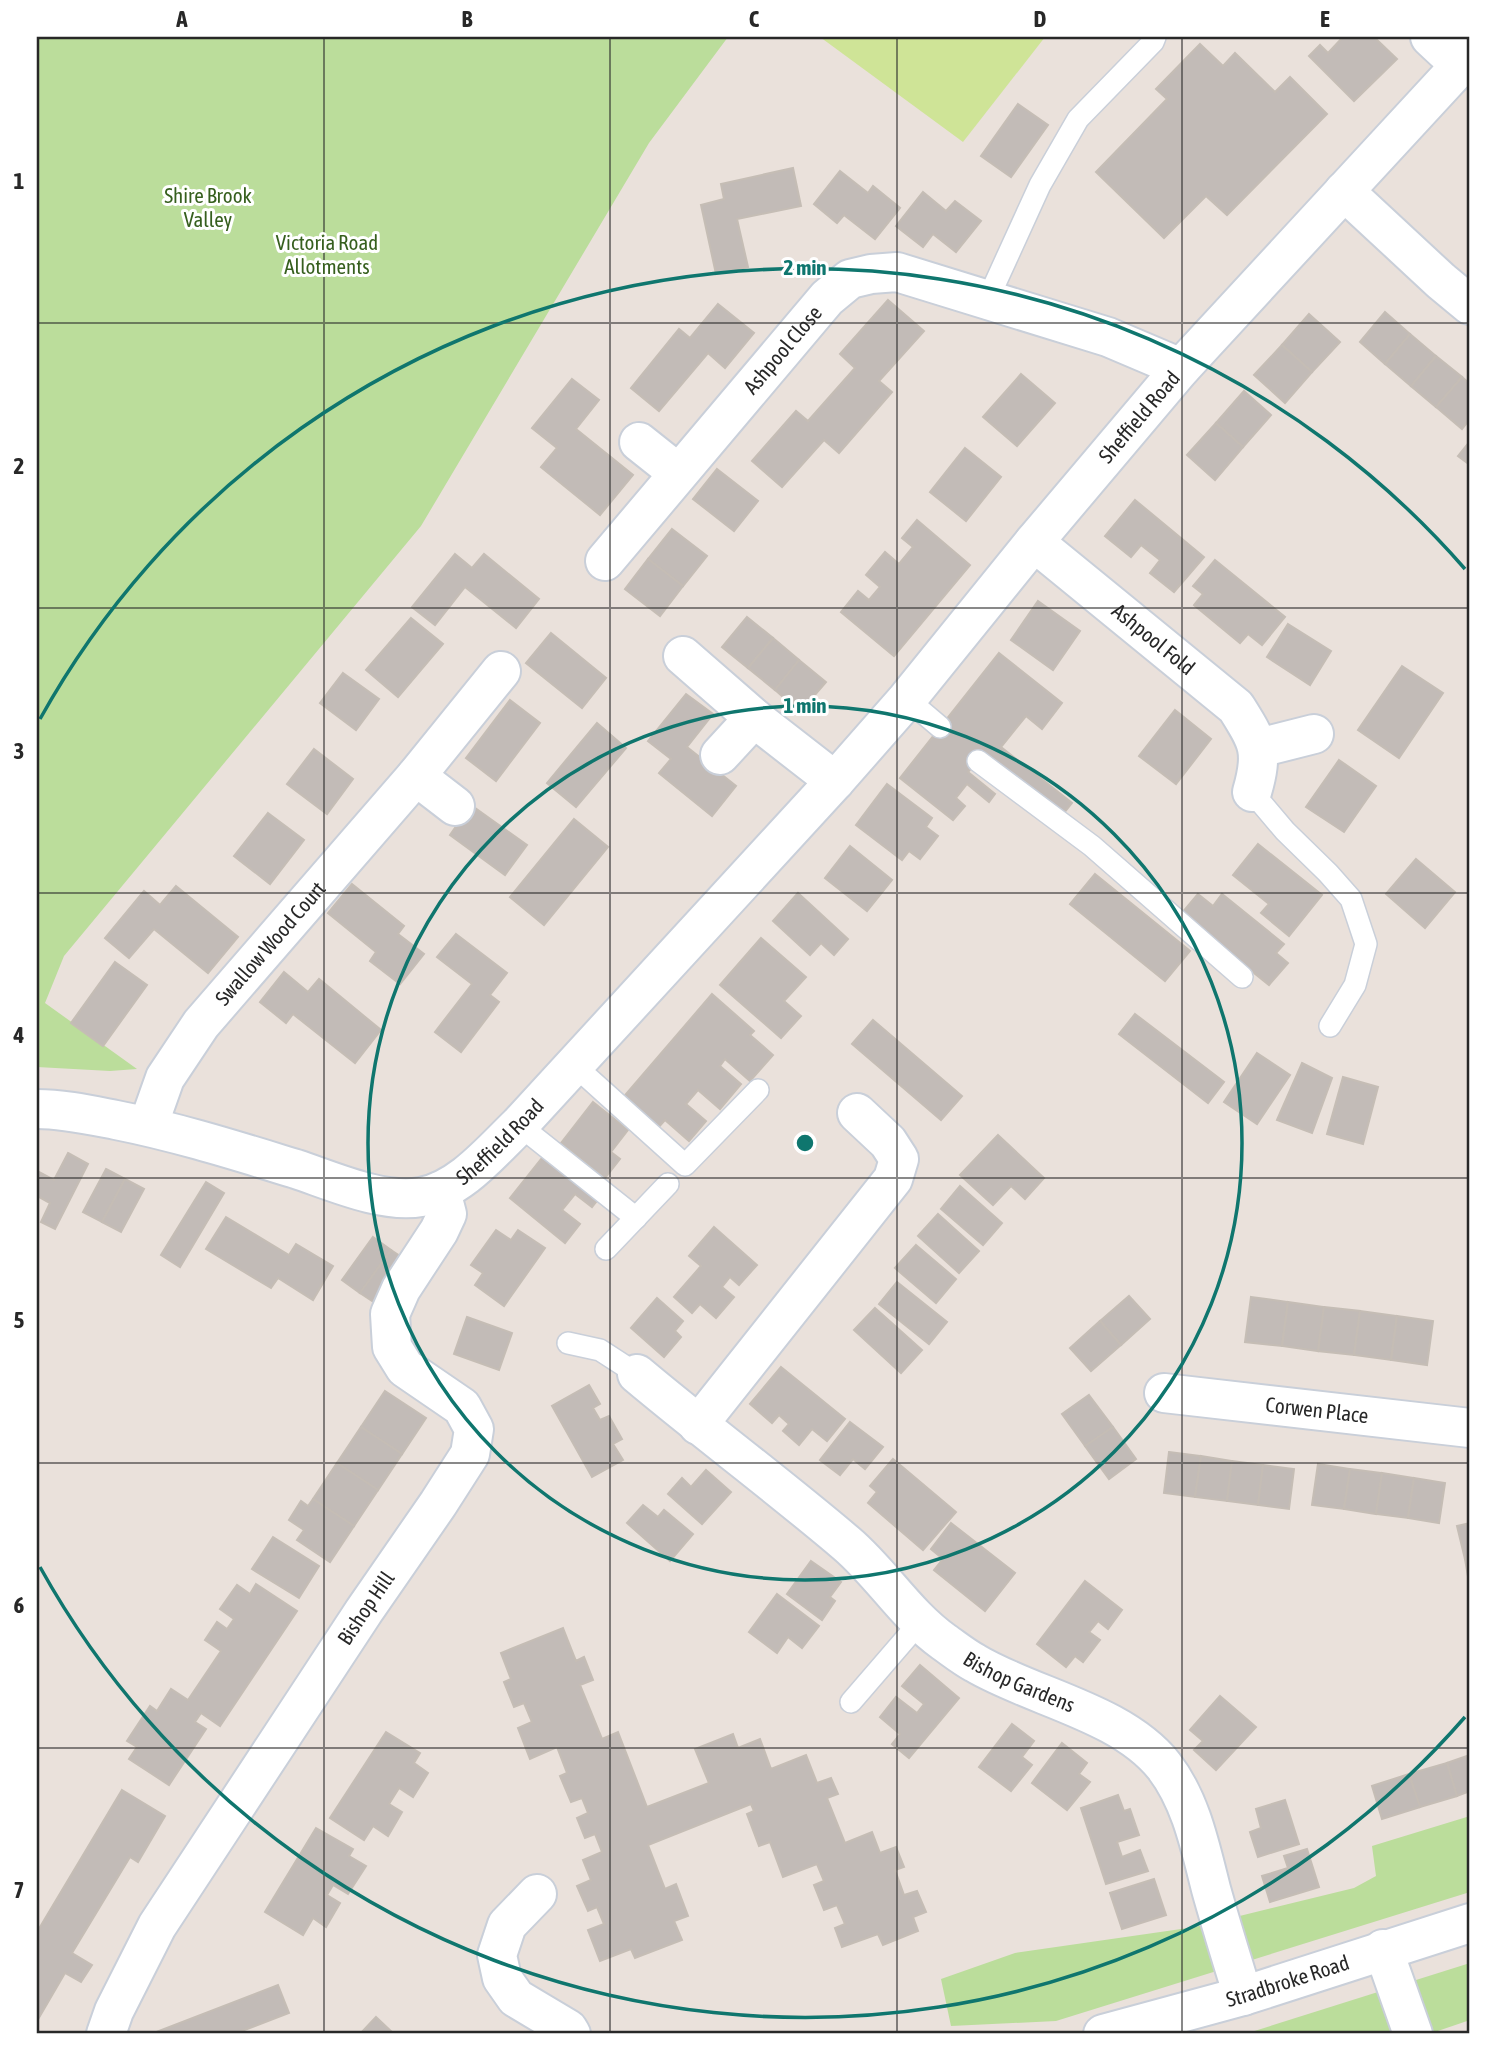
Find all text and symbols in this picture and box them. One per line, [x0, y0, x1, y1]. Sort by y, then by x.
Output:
text: A [175, 6, 188, 32]
text: B [462, 6, 473, 32]
text: C [749, 6, 760, 32]
text: D [1034, 6, 1047, 32]
text: E [1320, 6, 1330, 32]
text: 1 [14, 168, 25, 194]
park label: Shire Brook Valley [164, 183, 252, 231]
park label: Victoria Road Allotments [276, 230, 378, 278]
text: 2 min [784, 255, 826, 279]
street label: Ashpool Close [738, 301, 826, 398]
street label: Sheffield Road [1093, 366, 1184, 467]
text: 2 [14, 453, 24, 479]
street label: Ashpool Fold [1108, 598, 1200, 679]
text: 1 min [784, 693, 826, 717]
text: 3 [14, 738, 24, 764]
street label: Swallow Wood Court [210, 876, 330, 1010]
text: 4 [13, 1022, 25, 1048]
street label: Sheffield Road [451, 1093, 548, 1189]
centre of rings [793, 1131, 817, 1155]
text: 5 [14, 1307, 25, 1333]
street label: Corwen Place [1264, 1392, 1370, 1427]
street label: Bishop Hill [332, 1566, 399, 1649]
text: 6 [14, 1592, 25, 1618]
street label: Bishop Gardens [959, 1646, 1079, 1717]
text: 7 [14, 1877, 24, 1903]
street label: Stradbroke Road [1223, 1950, 1352, 2011]

